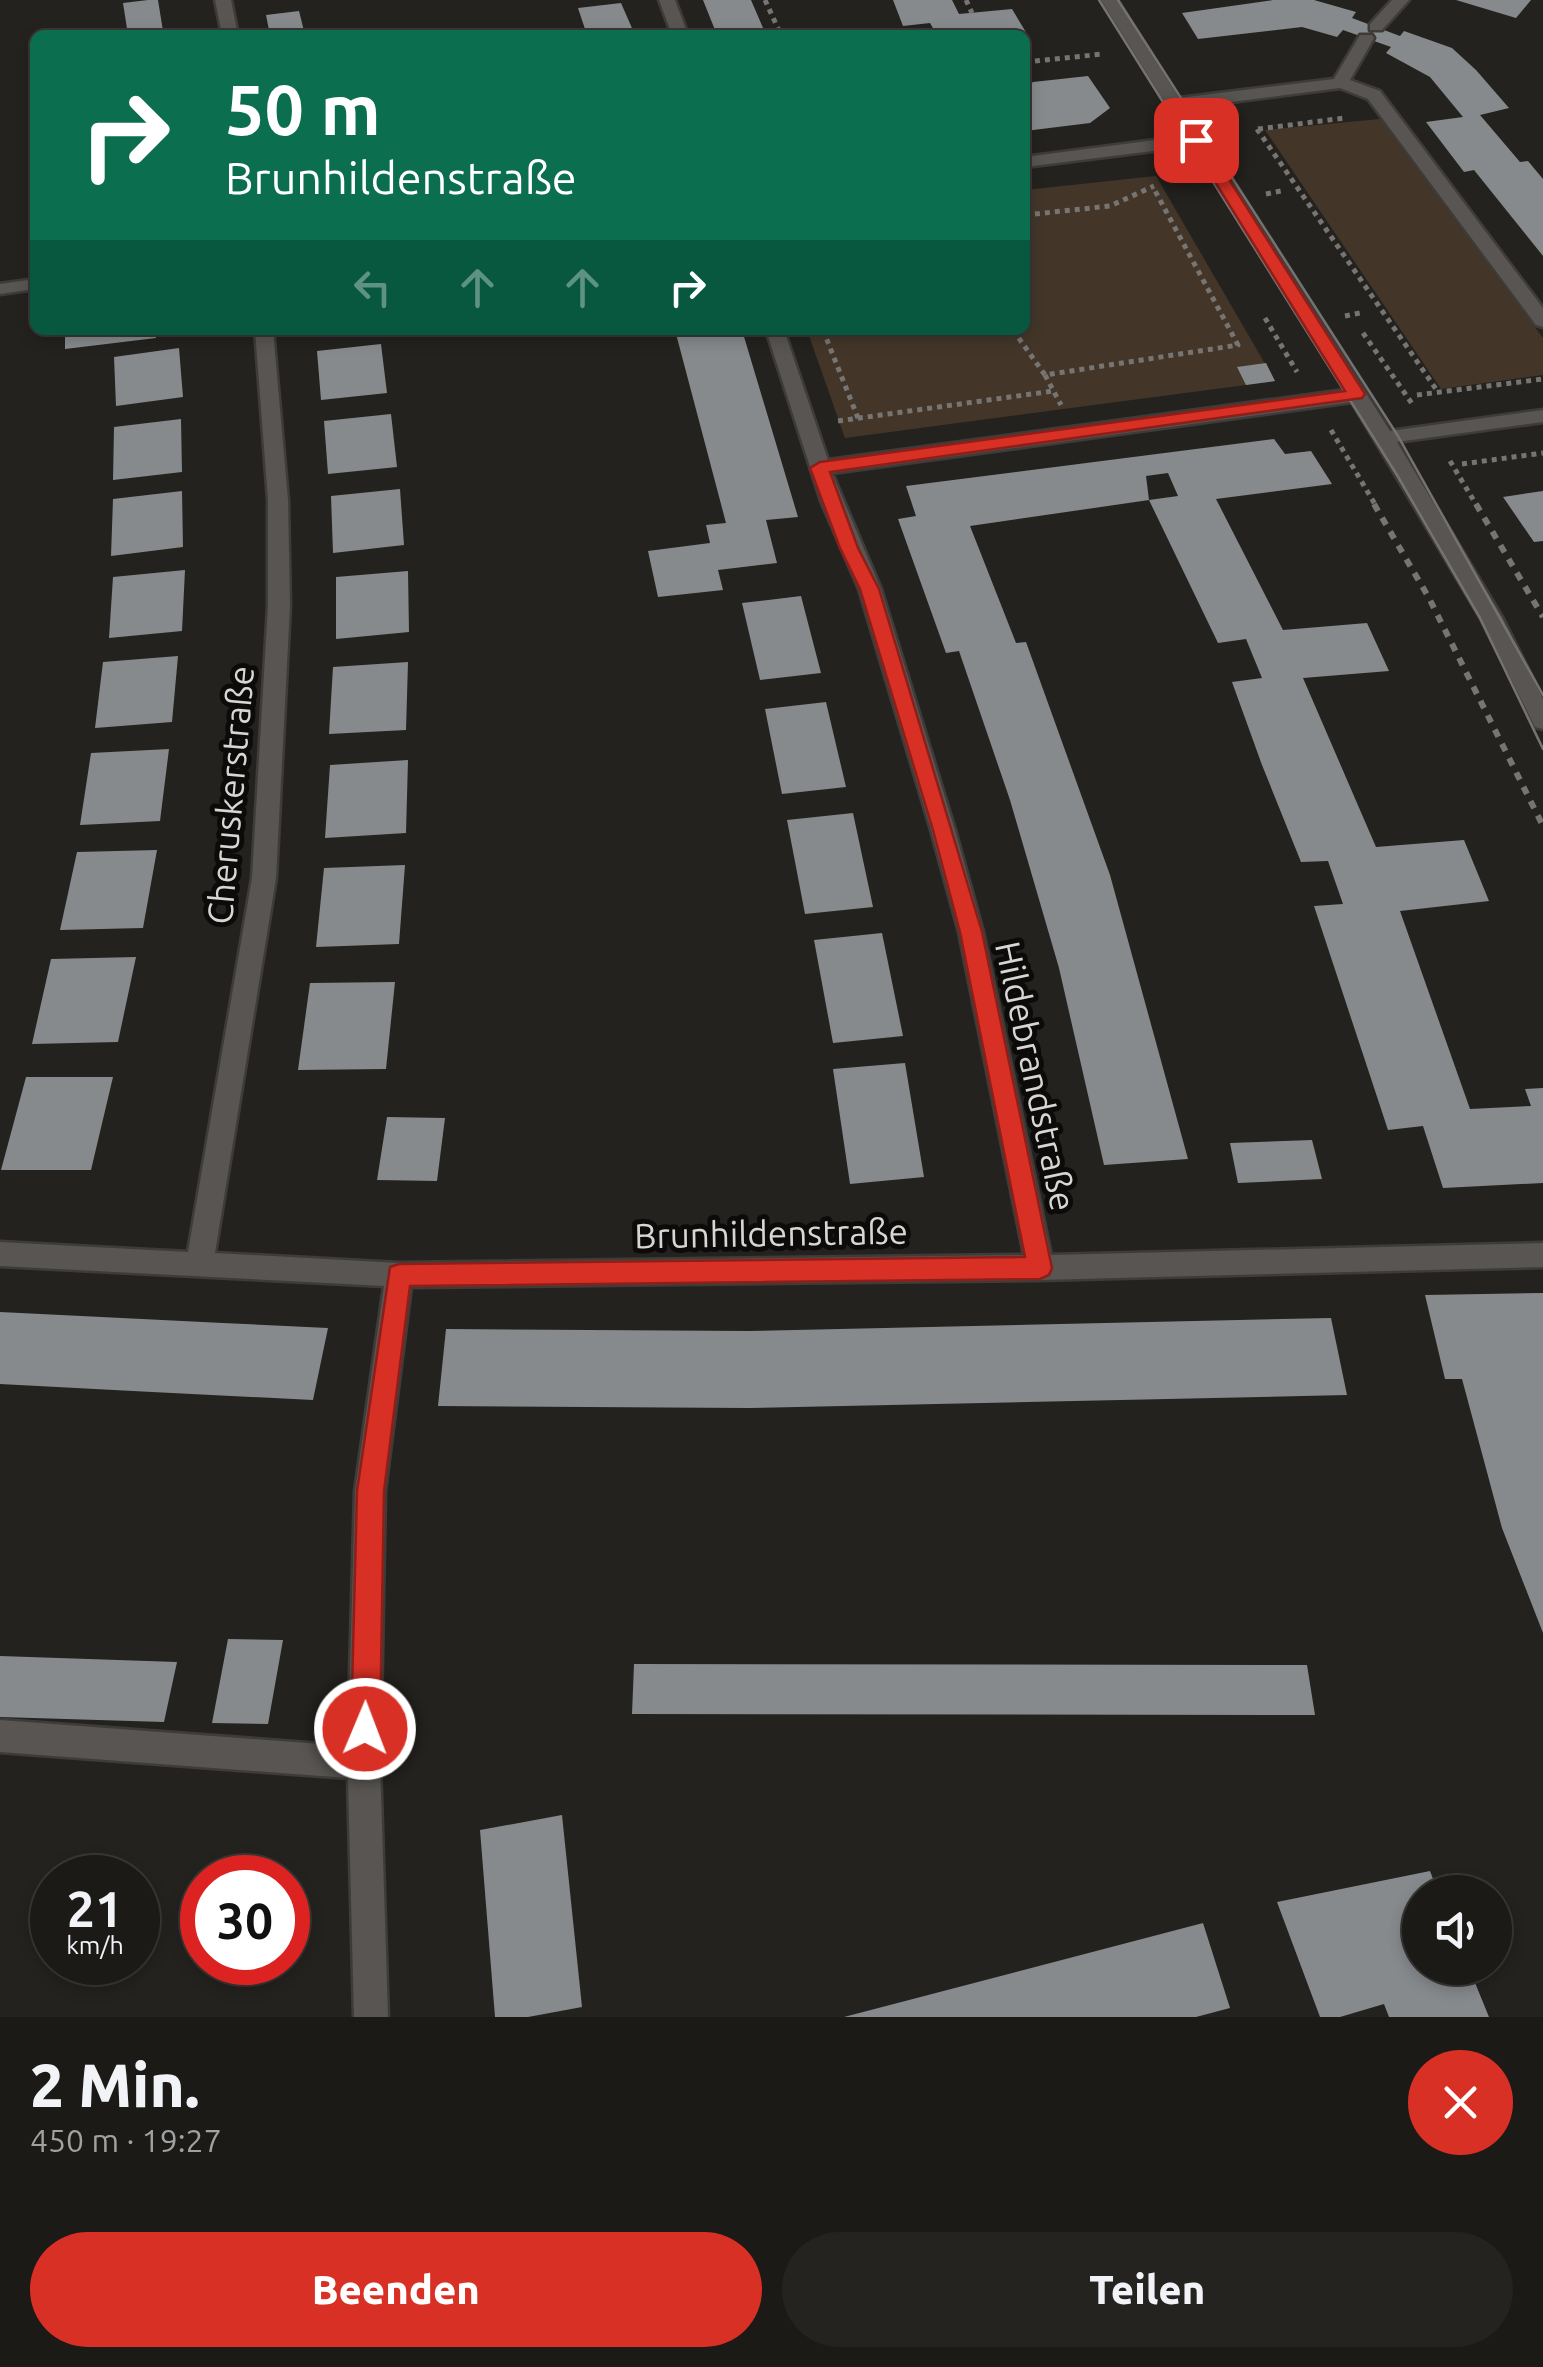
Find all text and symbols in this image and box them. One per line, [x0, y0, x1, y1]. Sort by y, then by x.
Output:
icon: right [60, 70, 190, 200]
text: 50 m [225, 70, 381, 148]
pin [1154, 98, 1239, 183]
icon: arrive [1169, 113, 1224, 168]
text: Brunhildenstraße [225, 152, 577, 203]
icon: left [345, 260, 400, 315]
icon: ahead [450, 260, 505, 315]
icon: ahead [555, 260, 610, 315]
icon: right [660, 260, 715, 315]
street label: Cheruskerstraße [199, 664, 261, 926]
street label: Hildebrandstraße [988, 938, 1084, 1214]
street label: Brunhildenstraße [634, 1211, 908, 1255]
position arrow [313, 1677, 417, 1781]
speed limit sign: 30 [180, 1855, 310, 1985]
map controls [1402, 1875, 1512, 1985]
button: sound [1402, 1875, 1512, 1985]
text: 21 [67, 1880, 123, 1936]
text: km/h [66, 1931, 124, 1959]
button: close [1408, 2050, 1513, 2155]
text: 2 Min. [30, 2051, 200, 2118]
text: 450 m · 19:27 [30, 2122, 222, 2158]
button: Beenden [30, 2232, 762, 2347]
button: Teilen [782, 2232, 1513, 2347]

